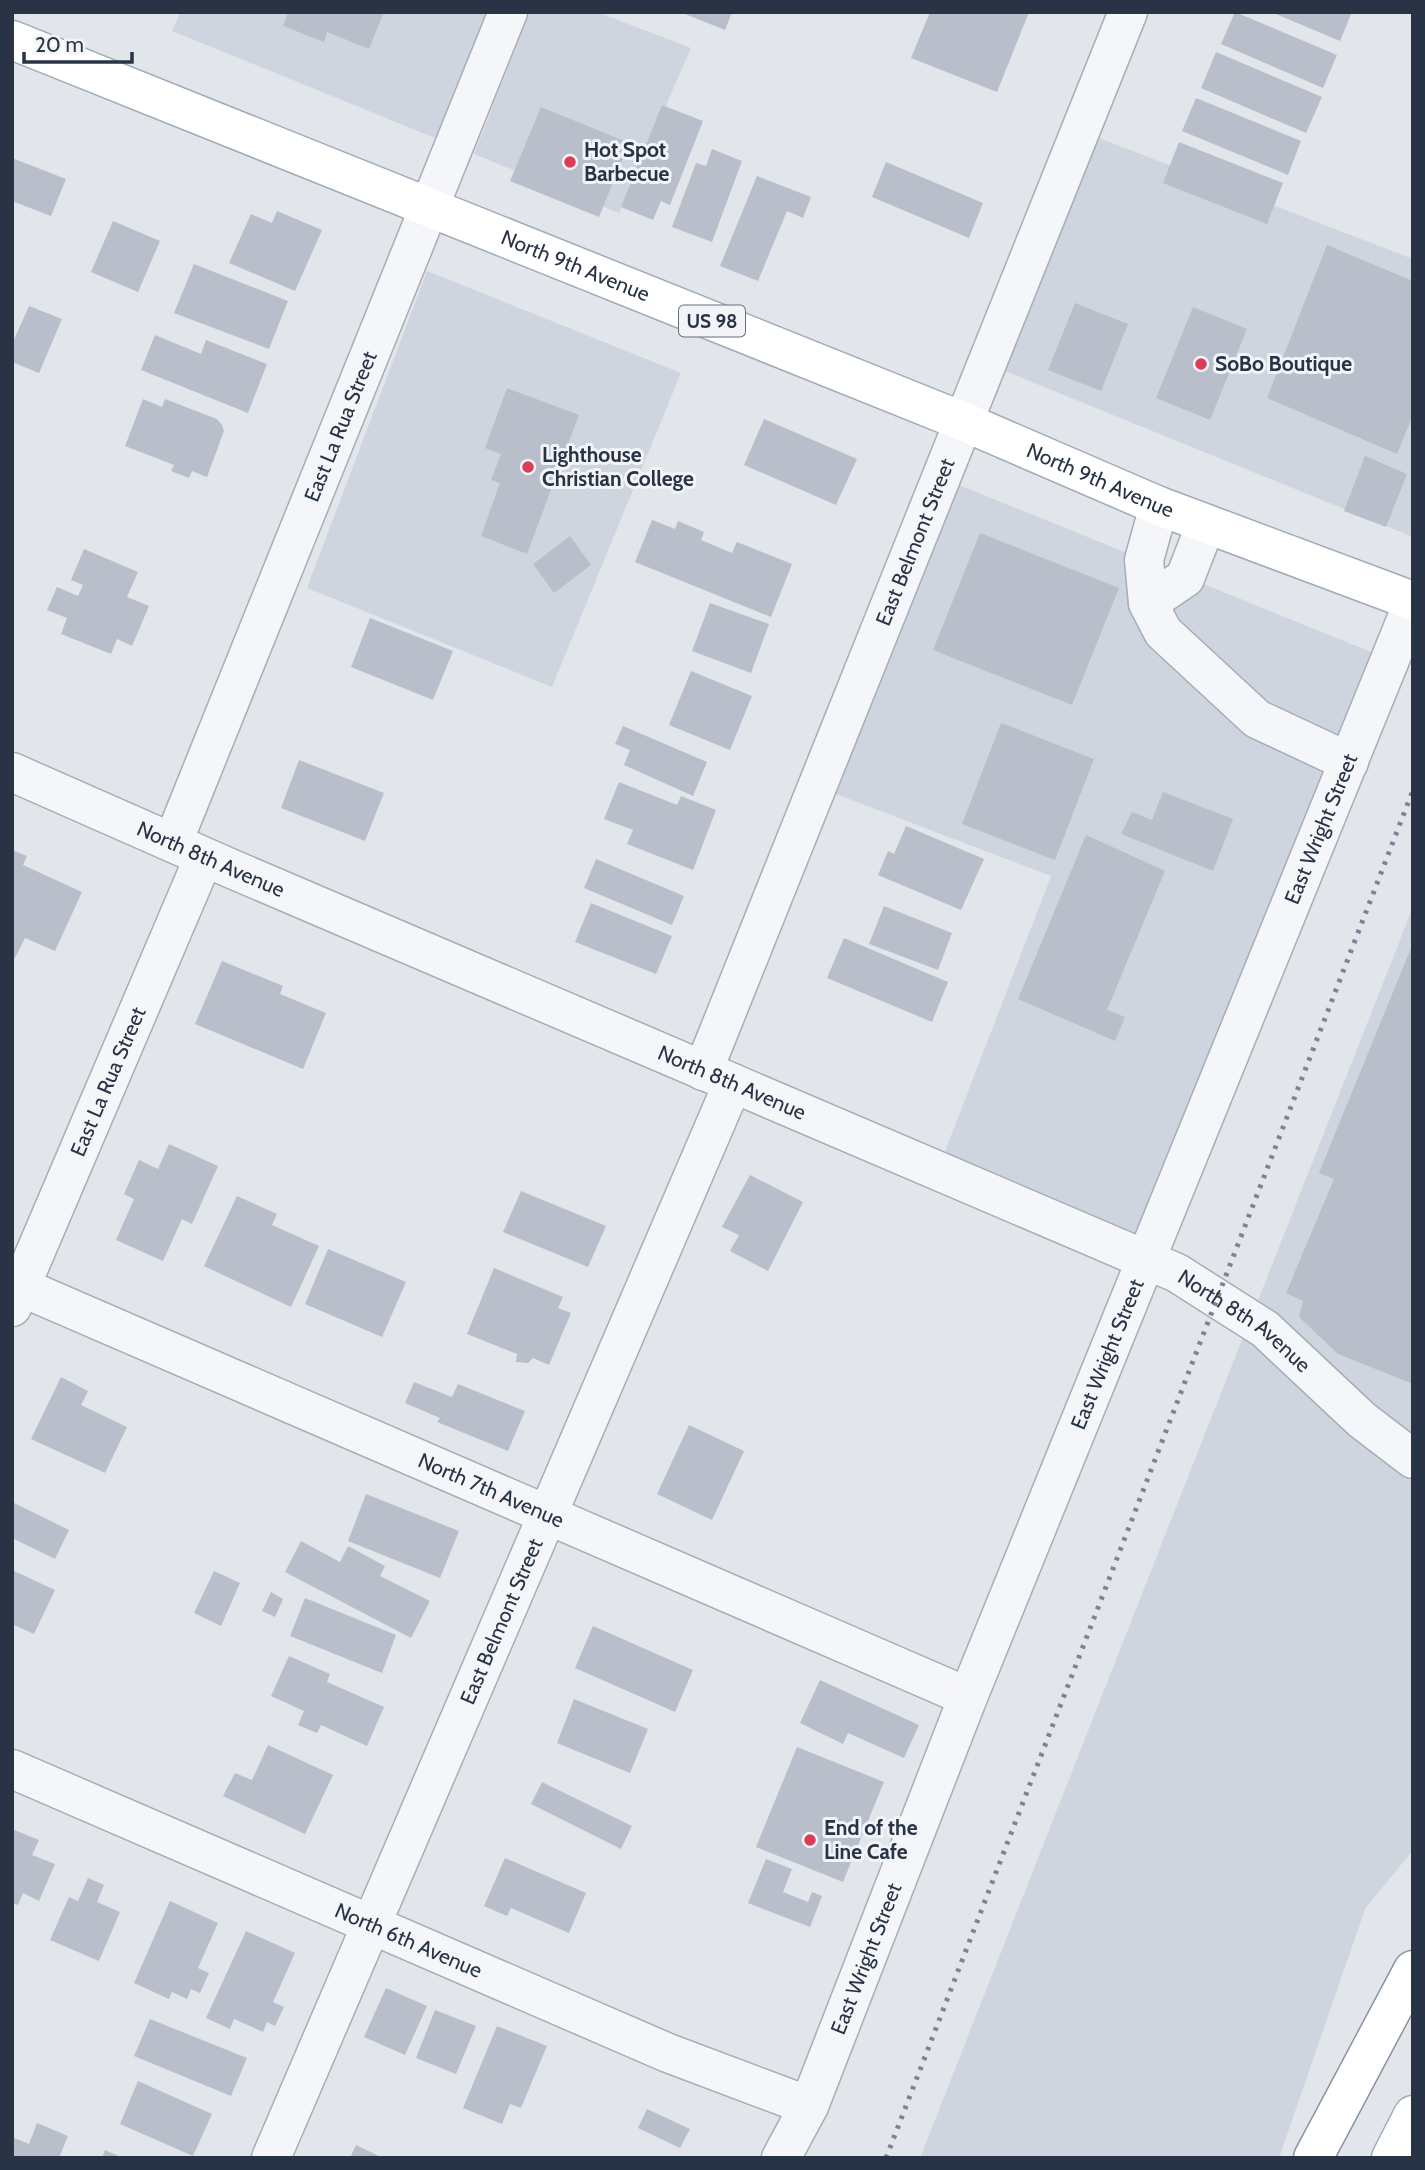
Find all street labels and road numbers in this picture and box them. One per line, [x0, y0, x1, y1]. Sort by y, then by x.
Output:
street label: North 9th Avenue [498, 225, 654, 307]
road number: US 98 [679, 306, 745, 336]
street label: East La Rua Street [299, 348, 382, 505]
street label: North 9th Avenue [1023, 437, 1178, 522]
street label: East Belmont Street [870, 455, 960, 629]
street label: East Wright Street [1279, 750, 1362, 908]
street label: North 8th Avenue [133, 816, 289, 902]
street label: East La Rua Street [65, 1003, 151, 1160]
street label: North 8th Avenue [654, 1040, 810, 1125]
street label: North 8th Avenue [1174, 1264, 1316, 1377]
street label: East Wright Street [1065, 1275, 1149, 1433]
street label: North 7th Avenue [415, 1447, 568, 1533]
street label: East Belmont Street [455, 1535, 548, 1708]
street label: East Wright Street [825, 1879, 906, 2038]
street label: North 6th Avenue [331, 1897, 486, 1983]

